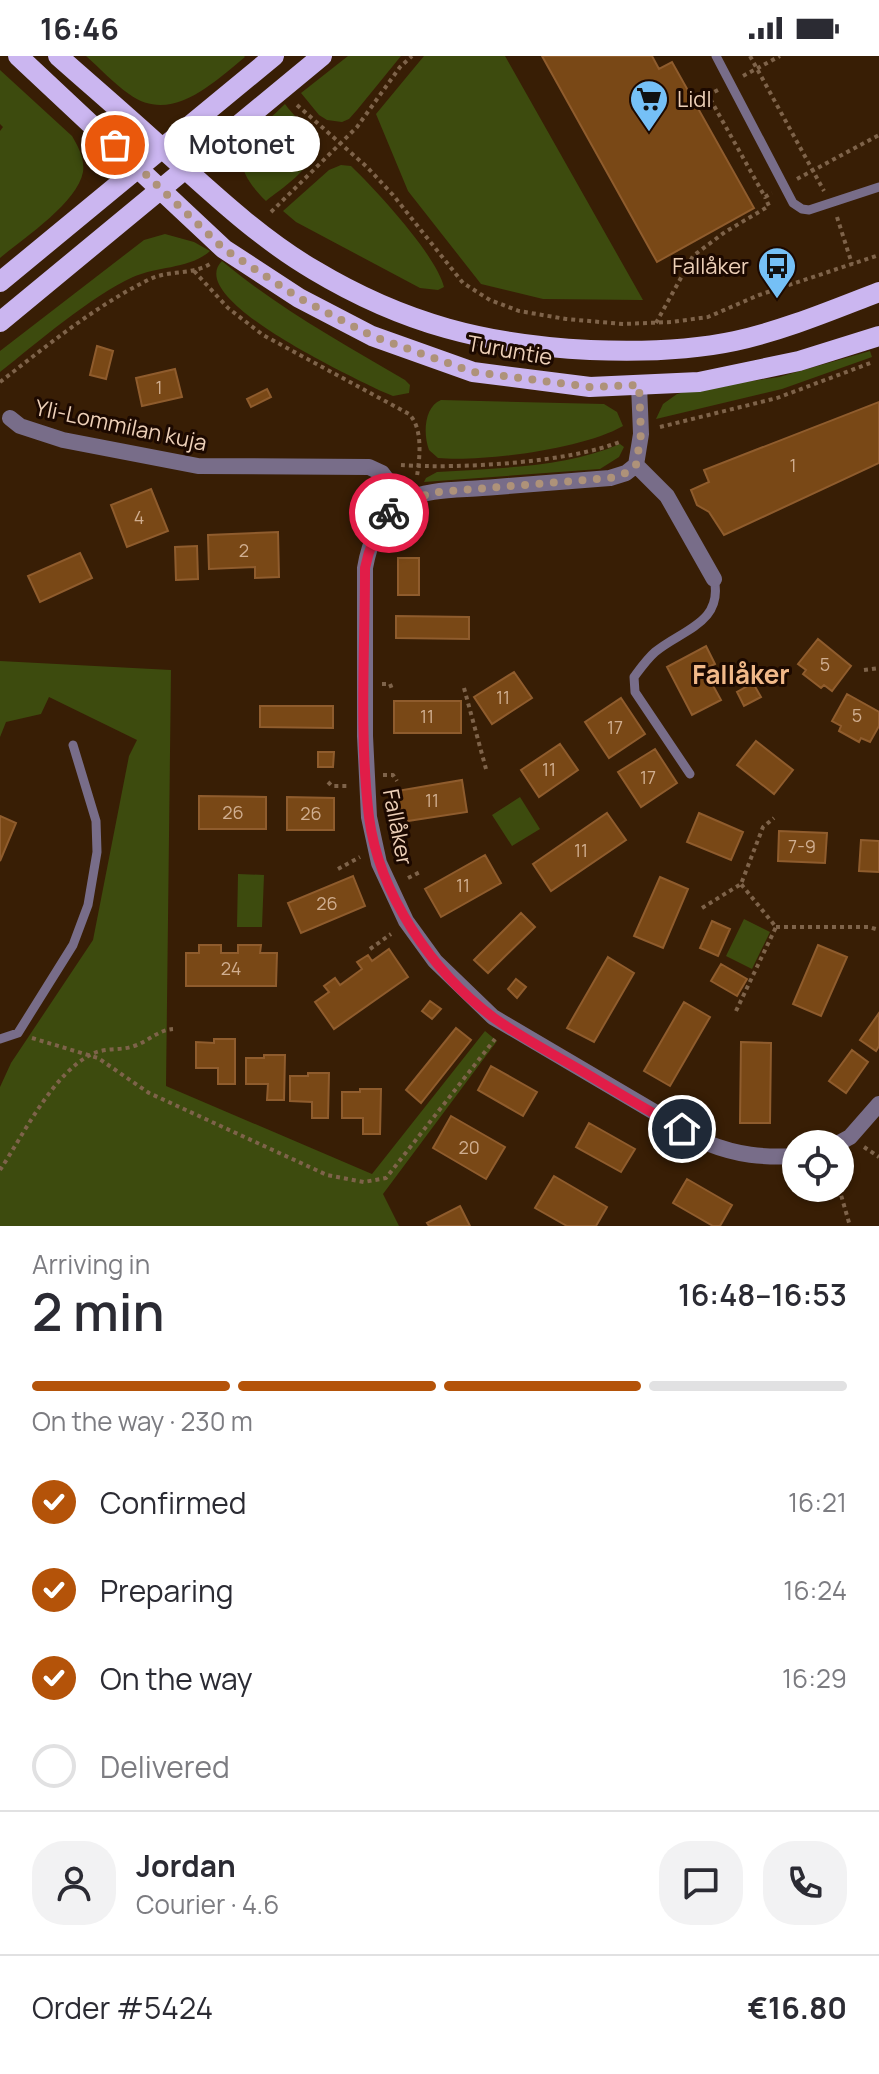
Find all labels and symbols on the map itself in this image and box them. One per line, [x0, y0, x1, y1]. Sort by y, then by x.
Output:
supermarket icon: Lidl [628, 78, 670, 133]
place label: Lidl [677, 84, 712, 114]
pin [81, 111, 149, 179]
callout: Motonet [163, 117, 319, 173]
bus stop icon: Fallåker [756, 245, 798, 300]
place label: Fallåker [672, 251, 749, 281]
street label: Turuntie [465, 328, 555, 372]
house number: 1 [155, 375, 163, 399]
street label: Yli-Lommilan kuja [32, 392, 210, 458]
house number: 1 [789, 453, 797, 477]
courier [349, 473, 429, 553]
house number: 4 [134, 505, 144, 529]
house number: 2 [239, 538, 249, 562]
house number: 5 [820, 652, 830, 676]
district label: Fallåker [692, 656, 790, 692]
house number: 11 [496, 685, 510, 709]
house number: 5 [852, 703, 862, 727]
house number: 11 [420, 704, 434, 728]
house number: 17 [607, 715, 623, 739]
house number: 11 [542, 757, 556, 781]
house number: 17 [640, 765, 656, 789]
street label: Fallåker [376, 786, 420, 868]
house number: 11 [425, 788, 439, 812]
house number: 26 [222, 800, 244, 824]
house number: 26 [300, 801, 322, 825]
house number: 7-9 [788, 834, 816, 858]
house number: 11 [574, 838, 588, 862]
house number: 11 [456, 873, 470, 897]
house number: 26 [316, 891, 338, 915]
house number: 24 [221, 956, 241, 980]
pin [648, 1095, 716, 1163]
house number: 20 [458, 1135, 480, 1159]

